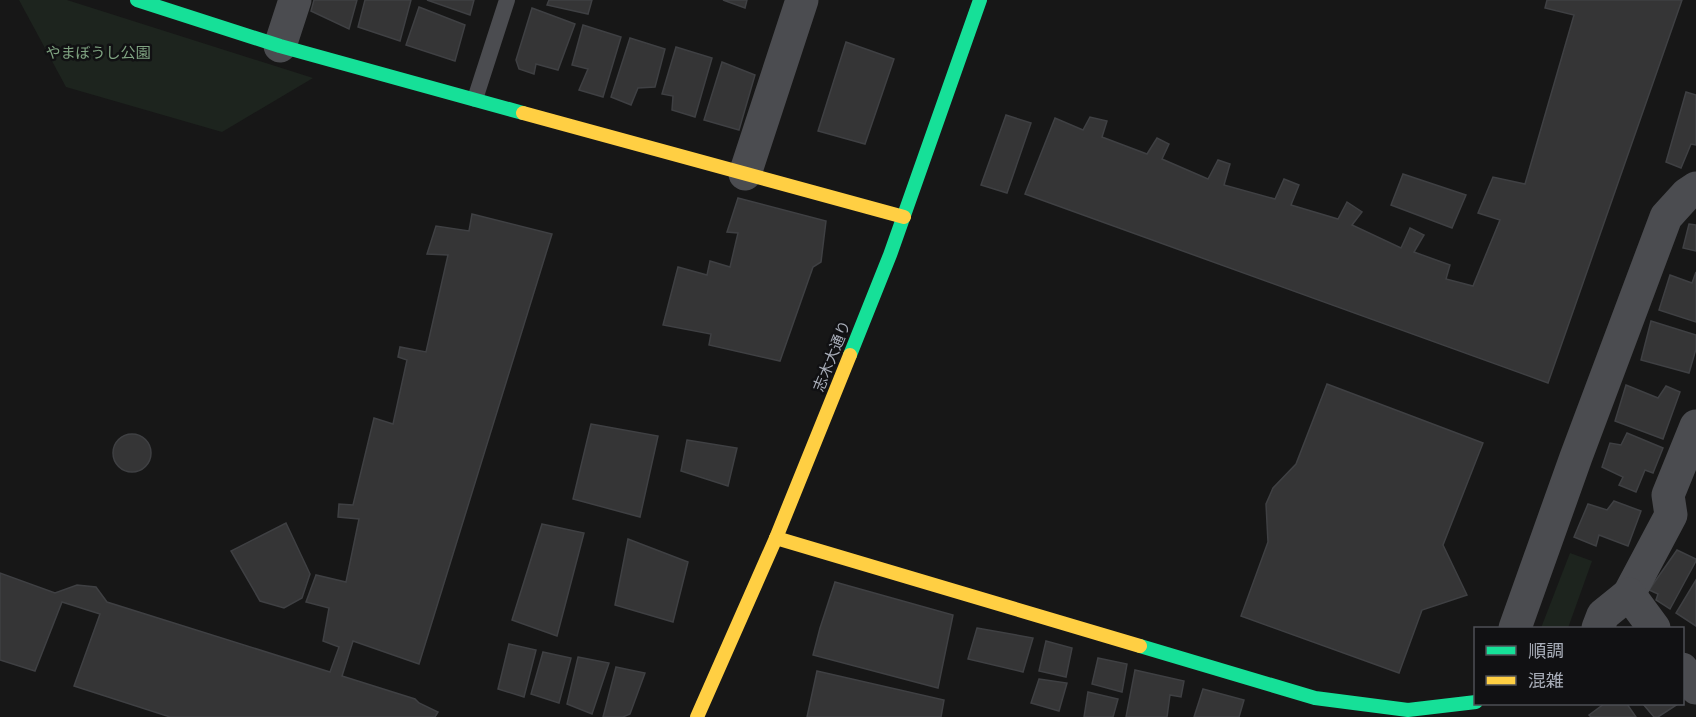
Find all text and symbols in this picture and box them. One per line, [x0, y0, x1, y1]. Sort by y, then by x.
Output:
park label: やまぼうし公園 [45, 44, 151, 62]
street label: 志木大通り [810, 318, 854, 394]
legend [1474, 627, 1684, 705]
text: 順調 [1528, 640, 1564, 661]
text: 混雑 [1528, 670, 1564, 691]

